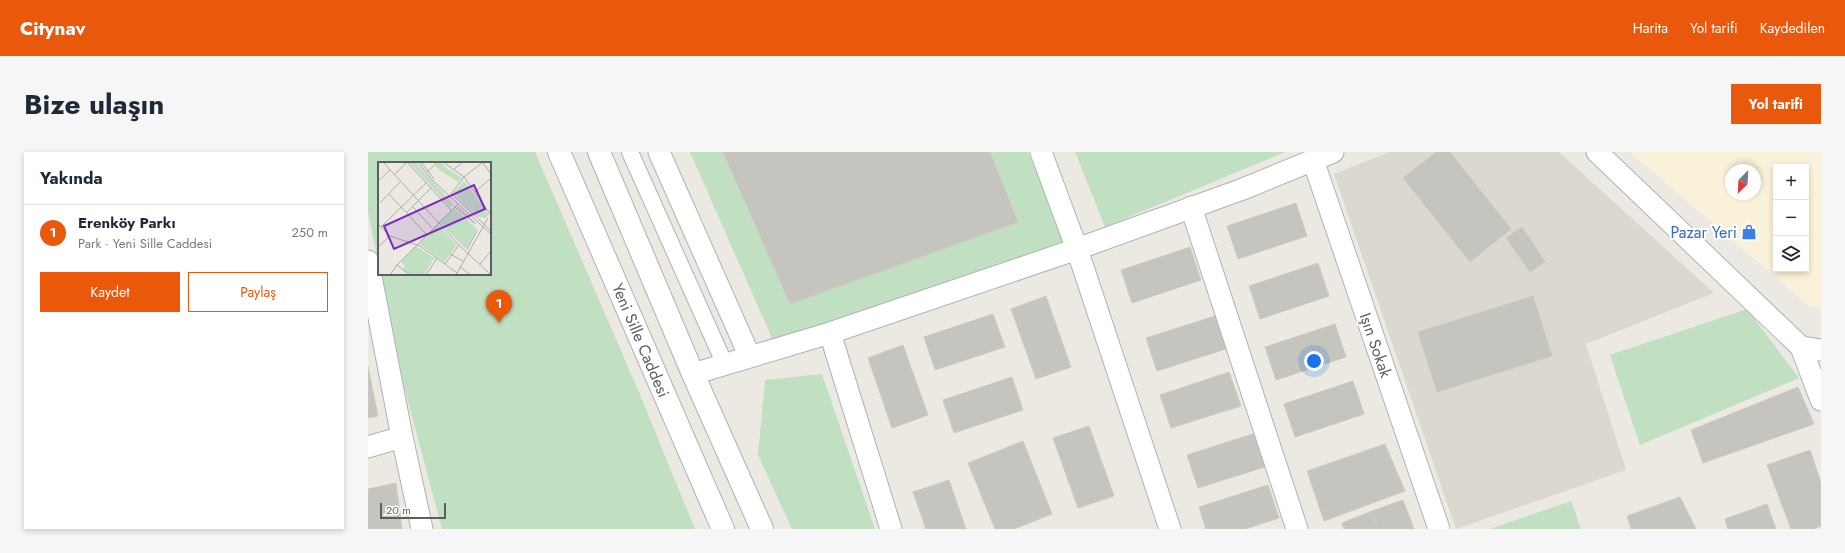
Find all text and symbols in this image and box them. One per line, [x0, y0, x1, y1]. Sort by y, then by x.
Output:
text: Citynav [20, 15, 86, 42]
text: Harita [1633, 18, 1668, 38]
text: Yol tarifi [1690, 18, 1738, 38]
text: Kaydedilen [1760, 18, 1825, 38]
text: Bize ulaşın [24, 84, 164, 125]
button: Yol tarifi [1731, 84, 1821, 124]
inset map [378, 162, 491, 275]
north arrow [1725, 164, 1761, 200]
map controls [1773, 164, 1809, 272]
button: + [1773, 164, 1809, 200]
text: Yakında [40, 166, 103, 190]
button: − [1773, 200, 1809, 236]
text: Erenköy Parkı [78, 212, 176, 234]
place label: Pazar Yeri [1670, 221, 1737, 244]
text: 1 [50, 223, 56, 242]
text: 250 m [291, 223, 328, 242]
shop icon: Pazar Yeri [1740, 223, 1758, 241]
text: Park · Yeni Sille Caddesi [78, 234, 212, 253]
button: layers [1773, 236, 1809, 272]
button: Kaydet [40, 272, 180, 312]
button: Paylaş [188, 272, 328, 312]
street label: Yeni Sille Caddesi [606, 280, 675, 401]
pin: 1 [486, 290, 512, 323]
street label: Işın Sokak [1354, 310, 1398, 381]
your location [1304, 351, 1324, 371]
scale bar [380, 501, 446, 520]
text: 20 m [386, 502, 411, 518]

